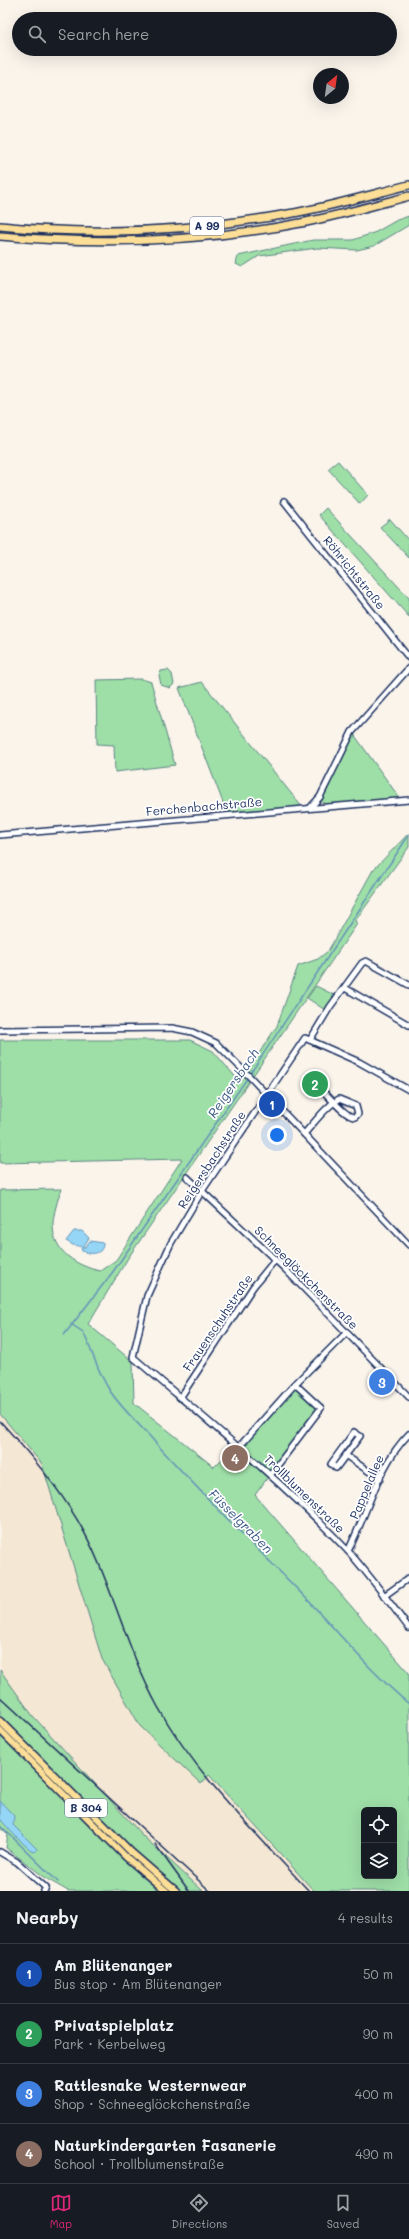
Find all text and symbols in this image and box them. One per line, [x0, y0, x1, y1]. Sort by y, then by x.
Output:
search box [12, 12, 397, 56]
icon: search [26, 23, 48, 45]
text: Search here [58, 24, 149, 44]
north arrow [313, 68, 349, 104]
road number: A 99 [190, 217, 224, 235]
street label: Röhrichtstraße [320, 532, 389, 612]
street label: Ferchenbachstraße [145, 793, 263, 819]
water label: Reigersbach [203, 1045, 262, 1121]
pin: 2 [302, 1069, 328, 1099]
pin: 1 [259, 1089, 285, 1119]
street label: Reigersbachstraße [174, 1107, 249, 1211]
your location [267, 1125, 287, 1145]
street label: Schneeglöckchenstraße [251, 1222, 362, 1333]
street label: Frauenschuhstraße [179, 1271, 256, 1374]
pin: 3 [369, 1367, 395, 1397]
pin: 4 [222, 1443, 248, 1473]
street label: Trollblumenstraße [261, 1451, 349, 1536]
street label: Pappelallee [345, 1452, 387, 1521]
water label: Füsselgraben [206, 1485, 277, 1556]
road number: B 304 [65, 1799, 107, 1817]
map controls [361, 1807, 397, 1879]
button: locate [361, 1807, 397, 1843]
button: layers [361, 1843, 397, 1879]
text: Nearby [16, 1906, 78, 1928]
text: 4 results [338, 1909, 393, 1926]
text: Am Blütenanger [54, 1955, 172, 1975]
text: 1 [26, 1965, 32, 1982]
text: 50 m [363, 1965, 393, 1982]
text: Bus stop · Am Blütenanger [54, 1975, 222, 1992]
text: Privatspielplatz [54, 2015, 174, 2035]
text: 2 [25, 2025, 33, 2042]
text: 90 m [363, 2025, 393, 2042]
text: Park · Kerbelweg [54, 2035, 165, 2052]
text: Rattlesnake Westernwear [54, 2075, 247, 2095]
text: 3 [25, 2085, 33, 2102]
text: 400 m [355, 2085, 393, 2102]
text: Shop · Schneeglöckchenstraße [54, 2095, 250, 2112]
text: Naturkindergarten Fasanerie [54, 2135, 276, 2155]
text: 4 [25, 2145, 33, 2162]
text: 490 m [355, 2145, 393, 2162]
text: School · Trollblumenstraße [54, 2155, 224, 2172]
tab: Map [50, 2192, 72, 2231]
tab: Directions [171, 2192, 227, 2231]
tab: Saved [327, 2192, 359, 2231]

